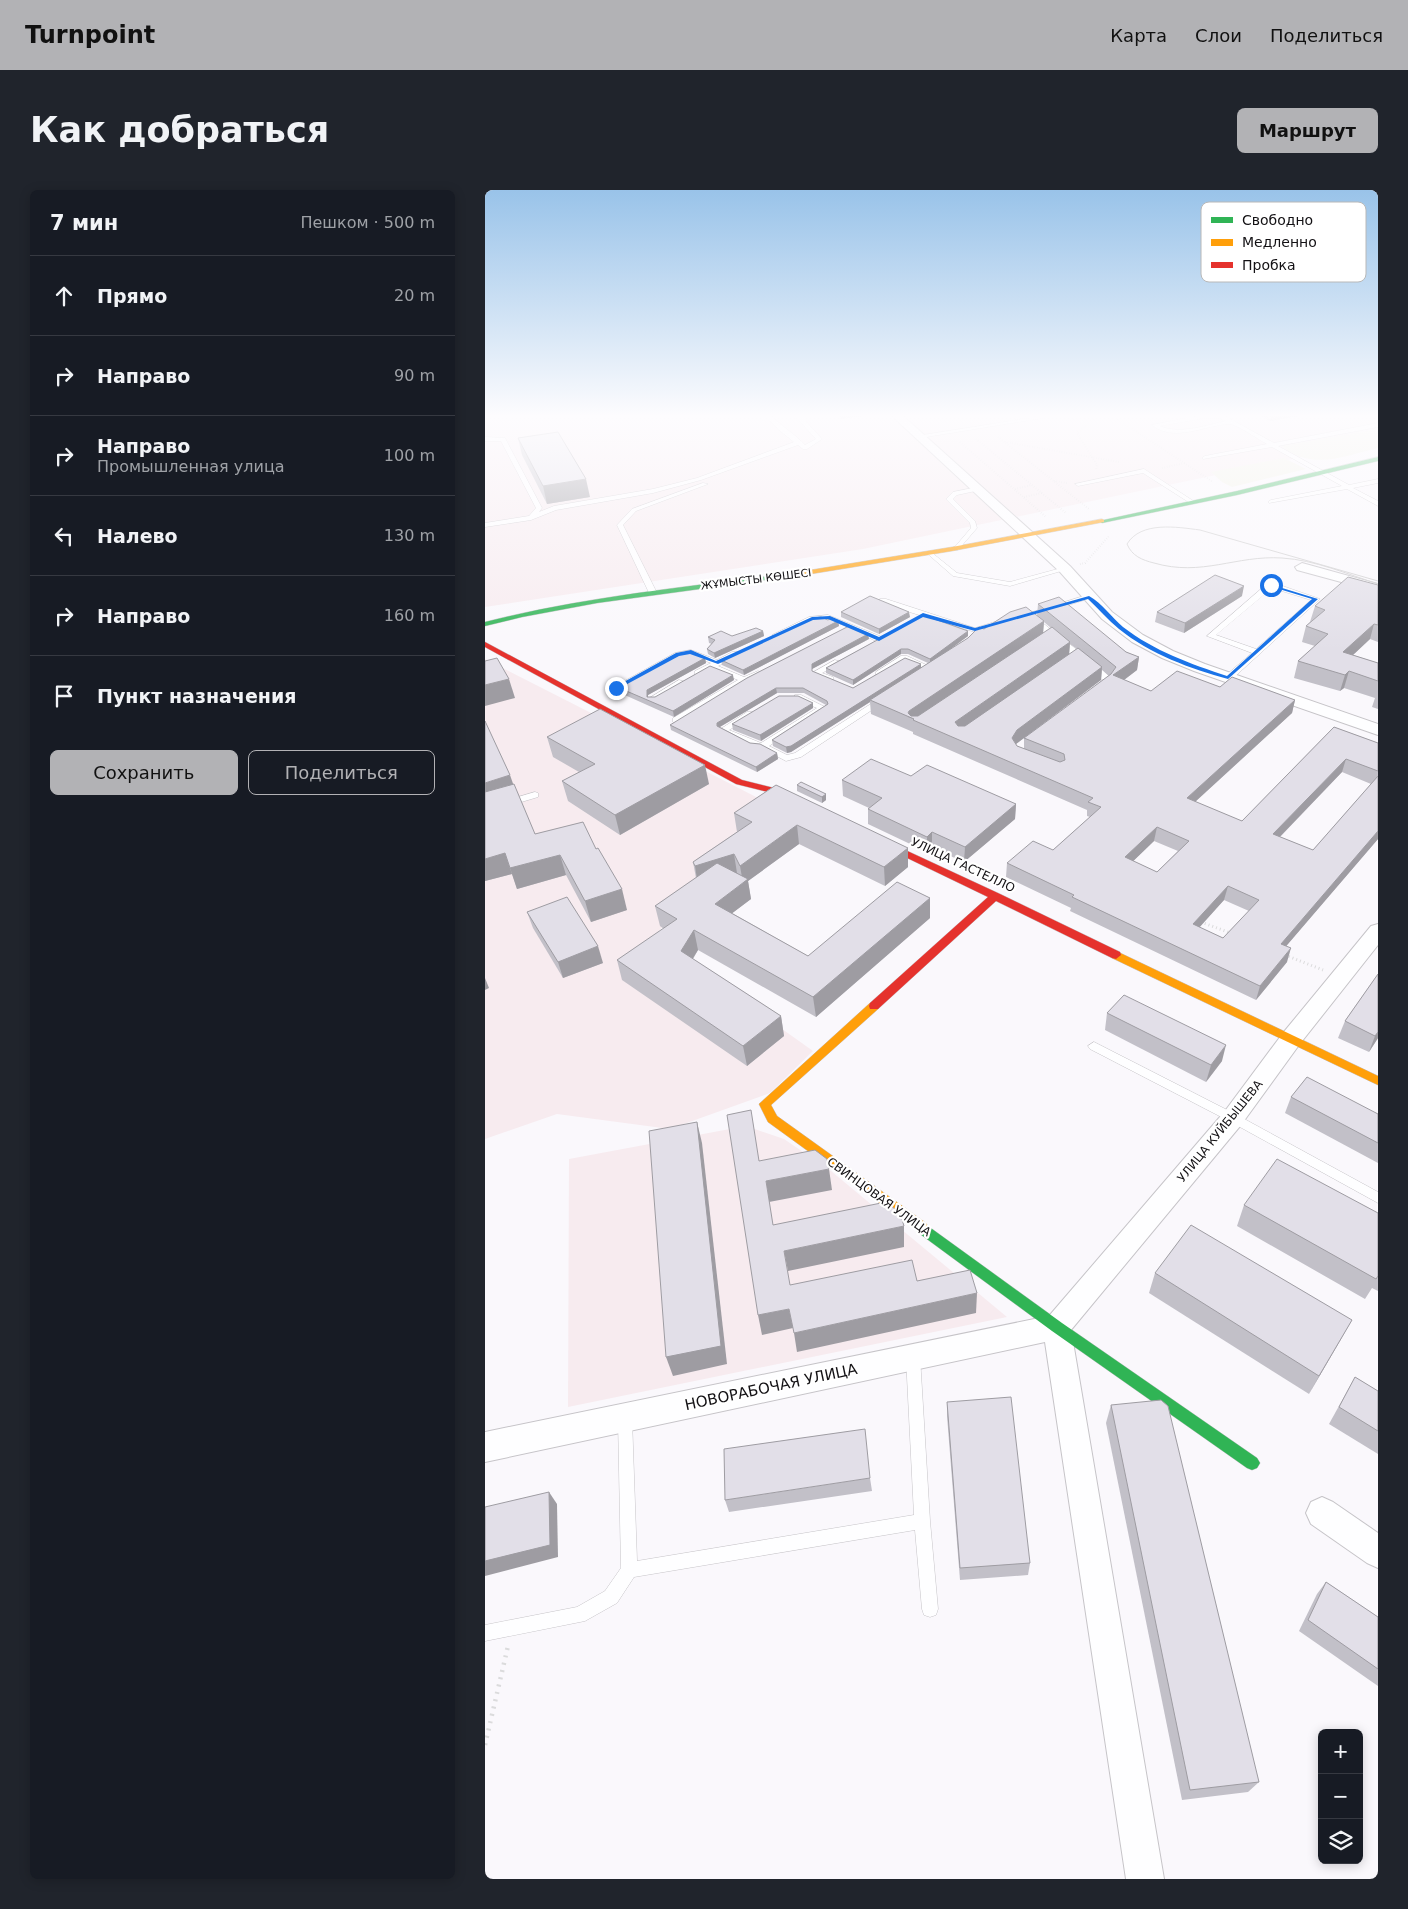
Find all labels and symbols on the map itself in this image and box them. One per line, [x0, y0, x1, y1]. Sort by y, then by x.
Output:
legend [1201, 202, 1366, 282]
text: Свободно [1242, 212, 1313, 228]
text: Медленно [1242, 234, 1317, 250]
text: Пробка [1242, 257, 1296, 273]
street label: ЖҰМЫСТЫ КӨШЕСІ [700, 566, 812, 593]
route start [1260, 574, 1283, 597]
route end [605, 677, 628, 700]
street label: УЛИЦА ГАСТЕЛЛО [909, 835, 1017, 895]
street label: УЛИЦА КУЙБЫШЕВА [1174, 1076, 1266, 1185]
street label: СВИНЦОВАЯ УЛИЦА [824, 1155, 934, 1240]
street label: НОВОРАБОЧАЯ УЛИЦА [683, 1360, 860, 1414]

